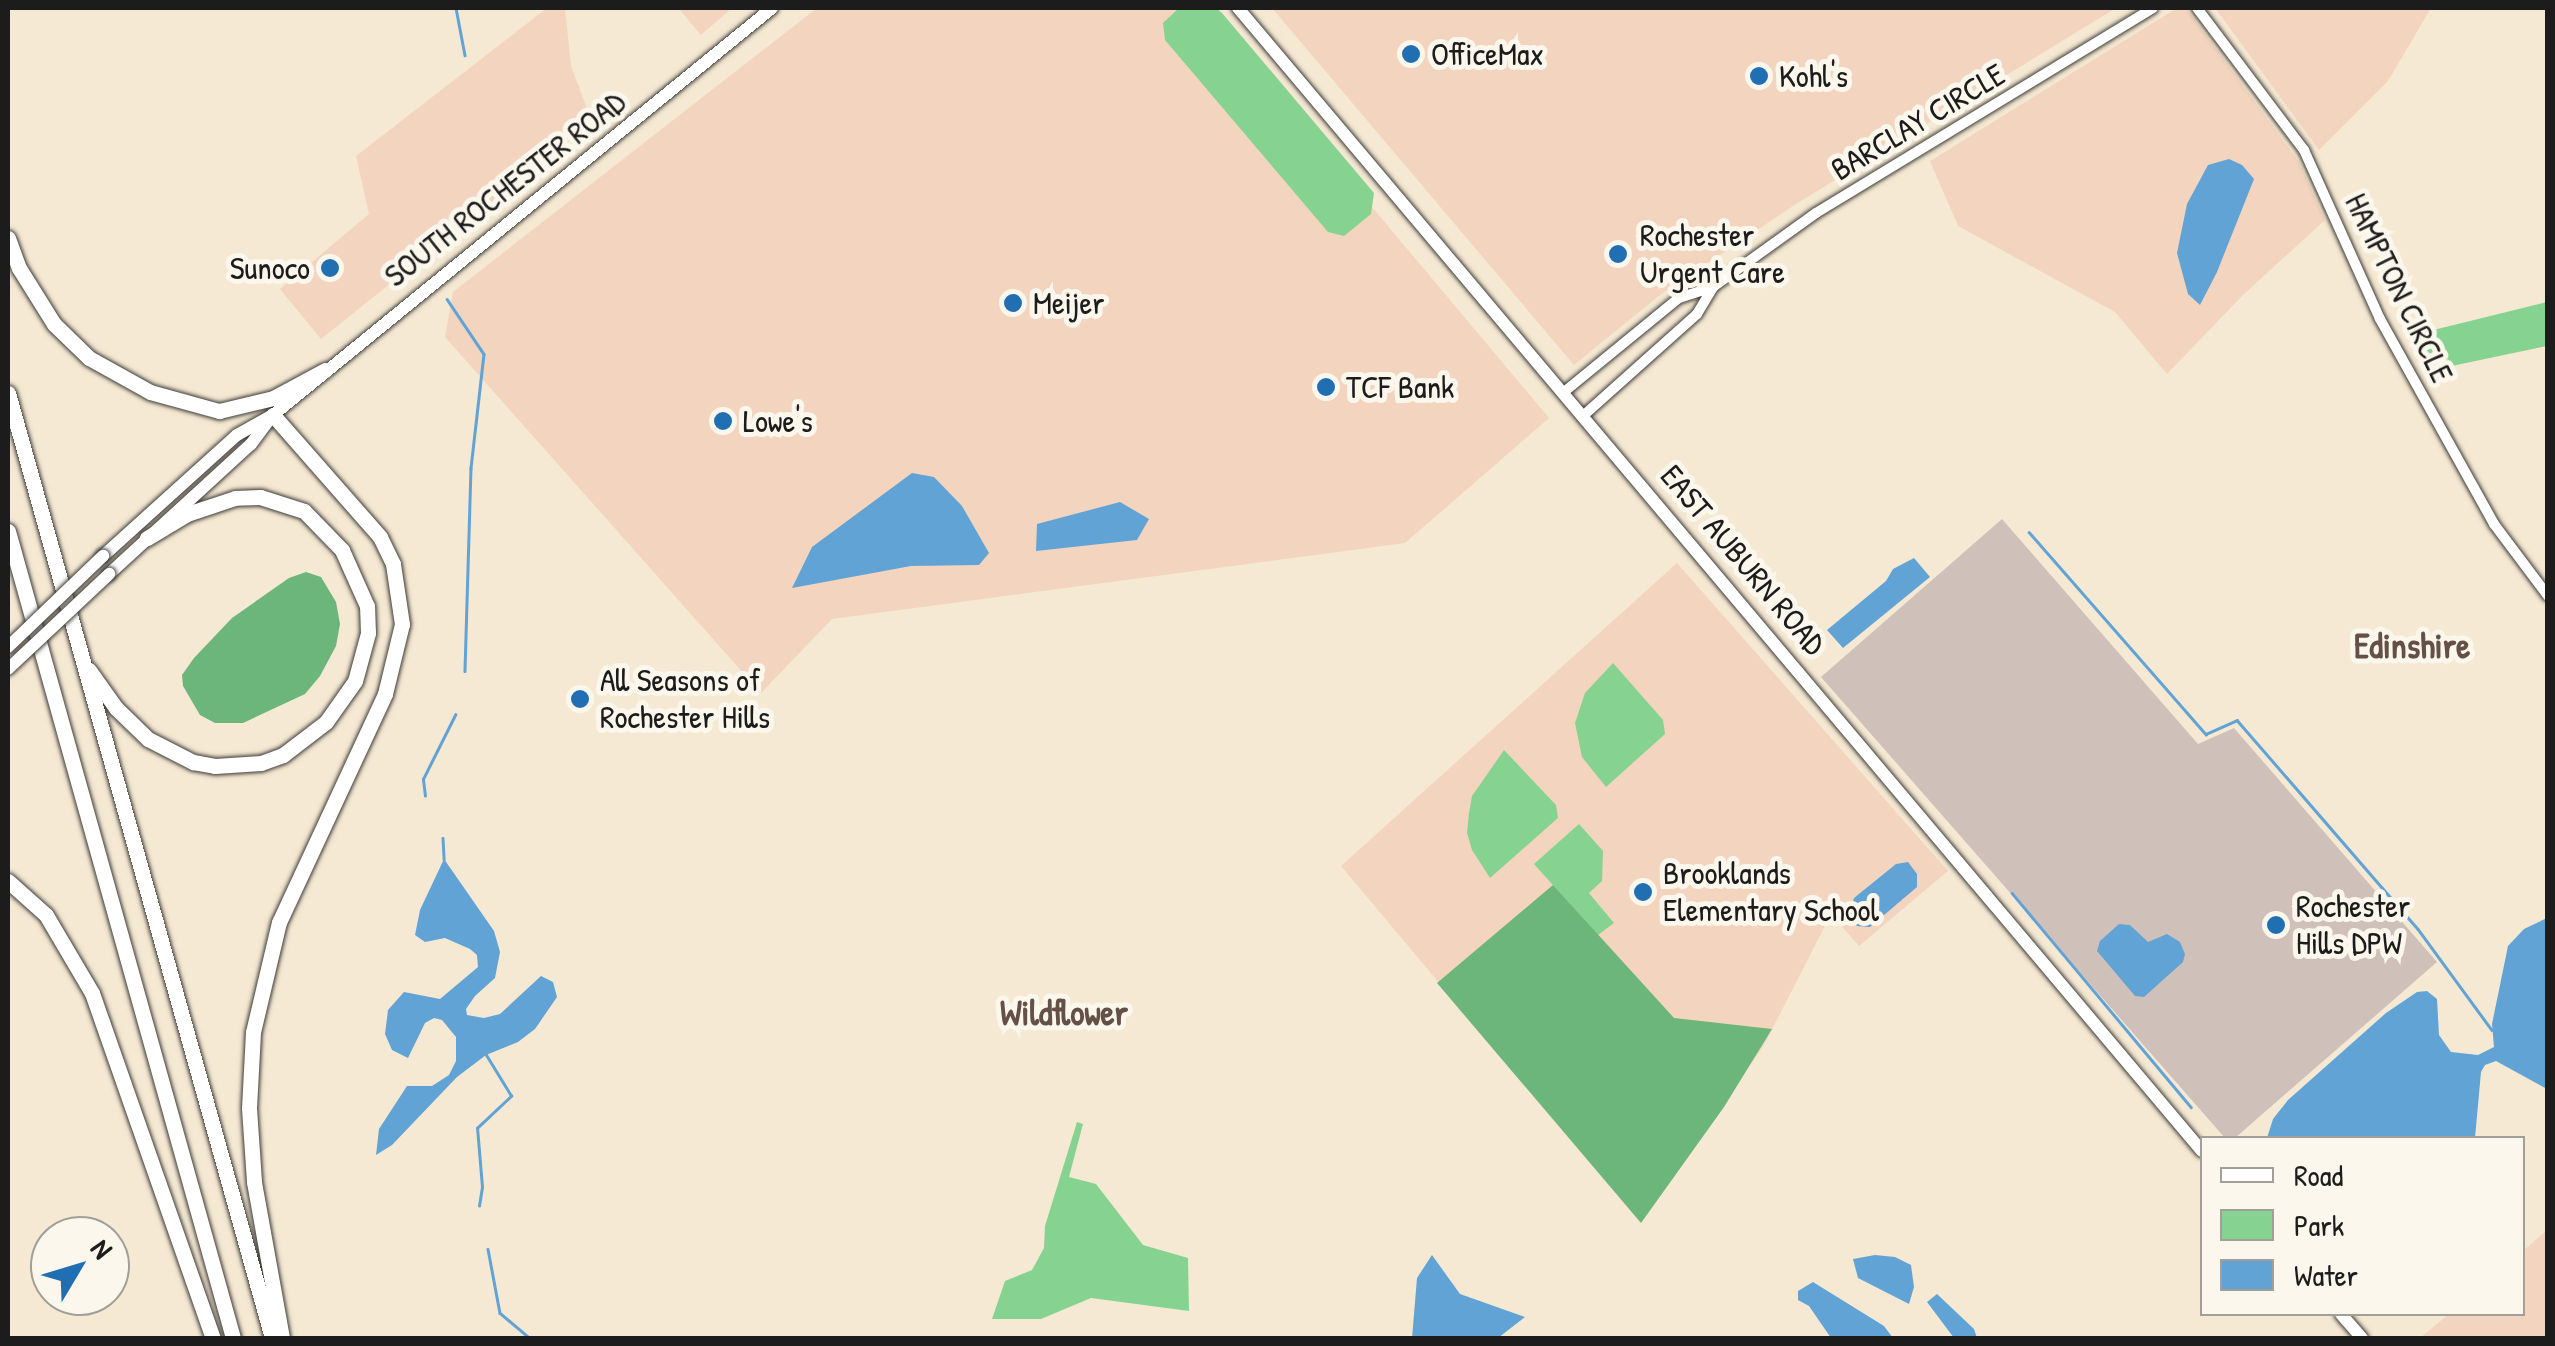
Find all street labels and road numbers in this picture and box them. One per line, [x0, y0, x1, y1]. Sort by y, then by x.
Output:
street label: BARCLAY CIRCLE [1824, 55, 2012, 189]
street label: SOUTH ROCHESTER ROAD [377, 83, 633, 295]
street label: HAMPTON CIRCLE [2337, 187, 2461, 389]
street label: EAST AUBURN ROAD [1652, 457, 1834, 663]

